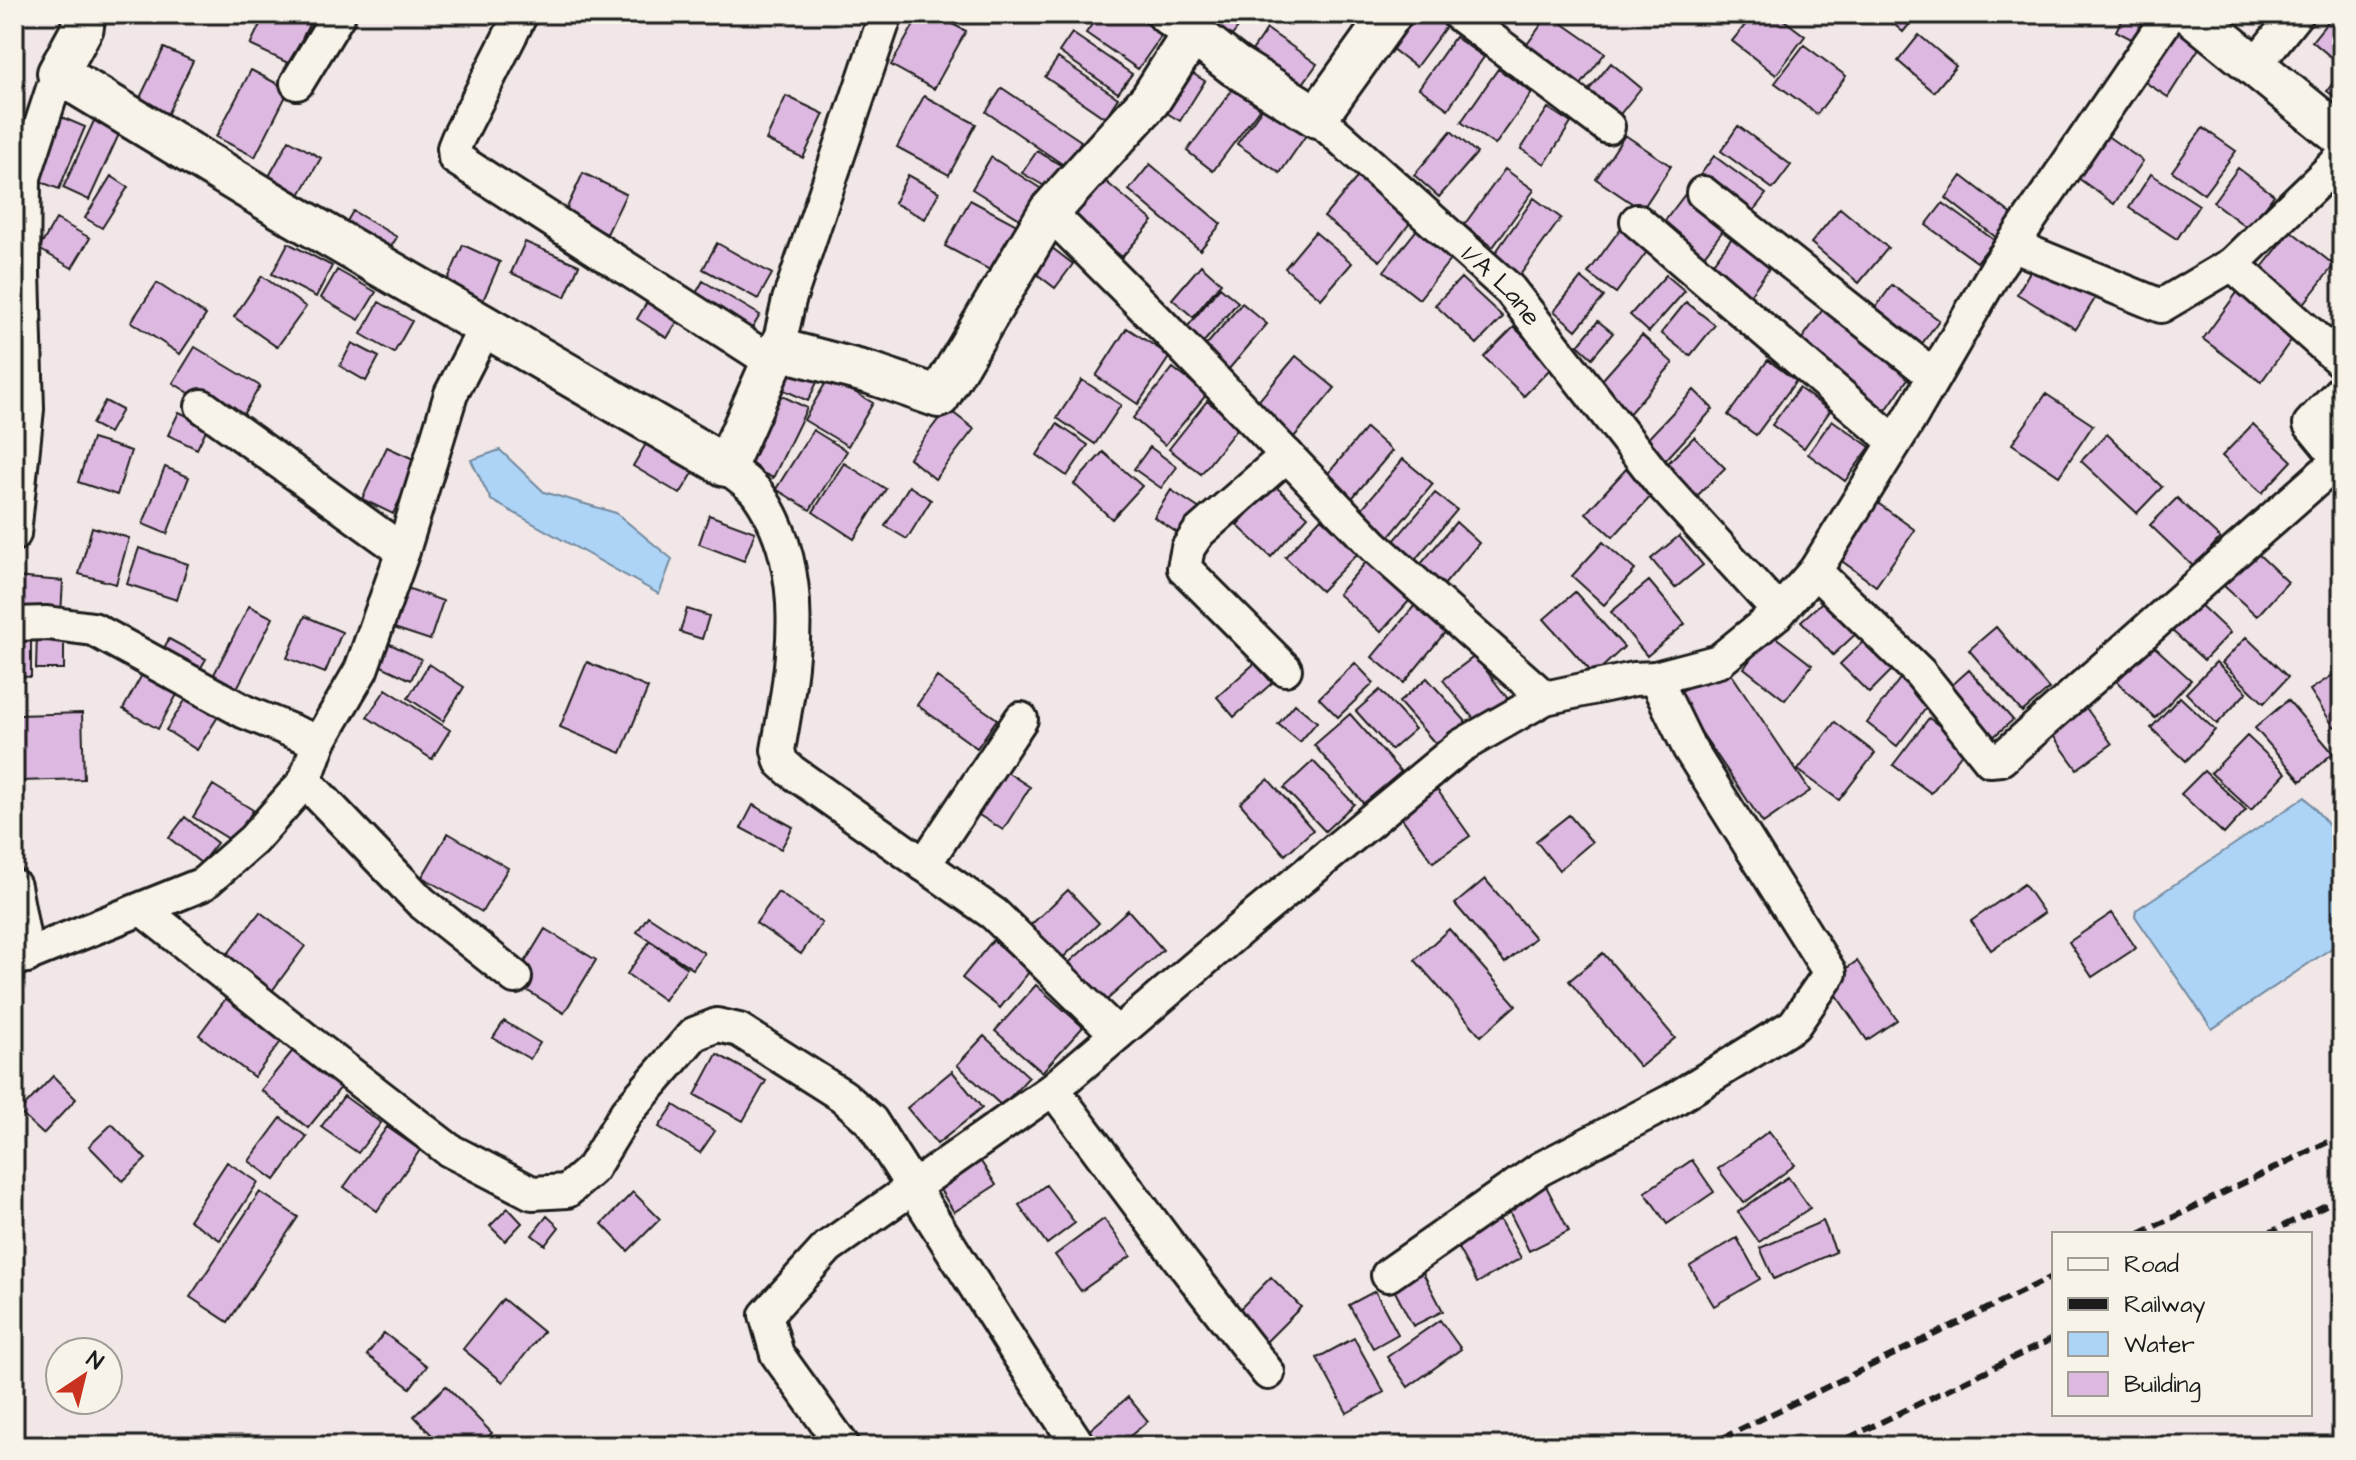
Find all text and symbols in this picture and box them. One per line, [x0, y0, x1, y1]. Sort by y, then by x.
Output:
street label: 1/A Lane [1454, 237, 1549, 333]
legend [2052, 1232, 2312, 1416]
text: Road [2124, 1248, 2179, 1282]
text: Railway [2124, 1288, 2206, 1323]
text: Water [2124, 1328, 2195, 1362]
north arrow [44, 1336, 124, 1416]
text: N [80, 1344, 109, 1378]
text: Building [2124, 1368, 2201, 1403]

